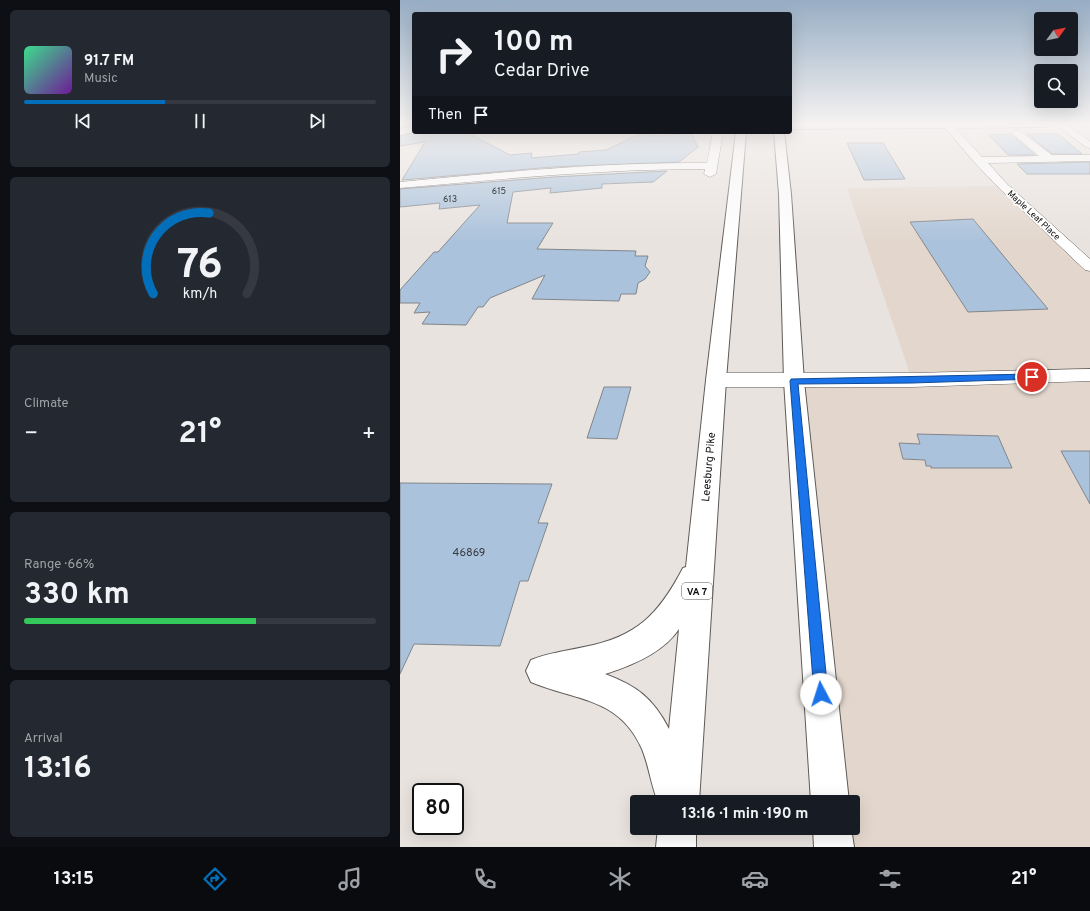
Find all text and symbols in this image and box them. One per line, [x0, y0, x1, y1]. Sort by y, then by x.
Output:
north arrow [1034, 12, 1078, 56]
map controls [1034, 12, 1078, 108]
text: 100 m [494, 25, 574, 61]
icon: right [428, 28, 480, 80]
text: 91.7 FM [84, 52, 134, 71]
text: Cedar Drive [494, 60, 589, 83]
button: search [1034, 64, 1078, 108]
text: Music [84, 71, 118, 87]
icon: arrive [470, 104, 492, 126]
text: Then [428, 106, 462, 125]
icon: previous [72, 110, 94, 132]
icon: pause [189, 110, 211, 132]
icon: next [306, 110, 328, 132]
house number: 615 [492, 186, 506, 197]
street label: Maple Leaf Place [1005, 188, 1062, 243]
house number: 613 [443, 194, 457, 205]
text: 76 [177, 240, 223, 293]
text: km/h [183, 285, 217, 303]
pin [1015, 360, 1049, 394]
icon: arrive [1021, 366, 1043, 388]
text: Climate [24, 396, 69, 412]
text: 21° [179, 416, 221, 453]
text: − [24, 421, 38, 448]
text: + [362, 421, 376, 448]
street label: Leesburg Pike [699, 432, 719, 502]
house number: 46869 [453, 546, 485, 560]
text: Range · 66% [24, 557, 94, 573]
text: 330 km [24, 577, 130, 614]
road number: VA 7 [682, 583, 712, 599]
position arrow [800, 673, 842, 715]
text: Arrival [24, 731, 63, 747]
text: 13:16 [24, 751, 92, 788]
speed limit sign: 80 [412, 783, 464, 835]
text: 13:16 · 1 min · 190 m [682, 805, 808, 824]
icon: directions [201, 865, 229, 893]
icon: music [336, 865, 364, 893]
icon: phone [471, 865, 499, 893]
icon: climate [606, 865, 634, 893]
icon: car [741, 865, 769, 893]
icon: filters [876, 865, 904, 893]
text: 13:15 [53, 868, 94, 891]
text: 21° [1011, 868, 1036, 891]

